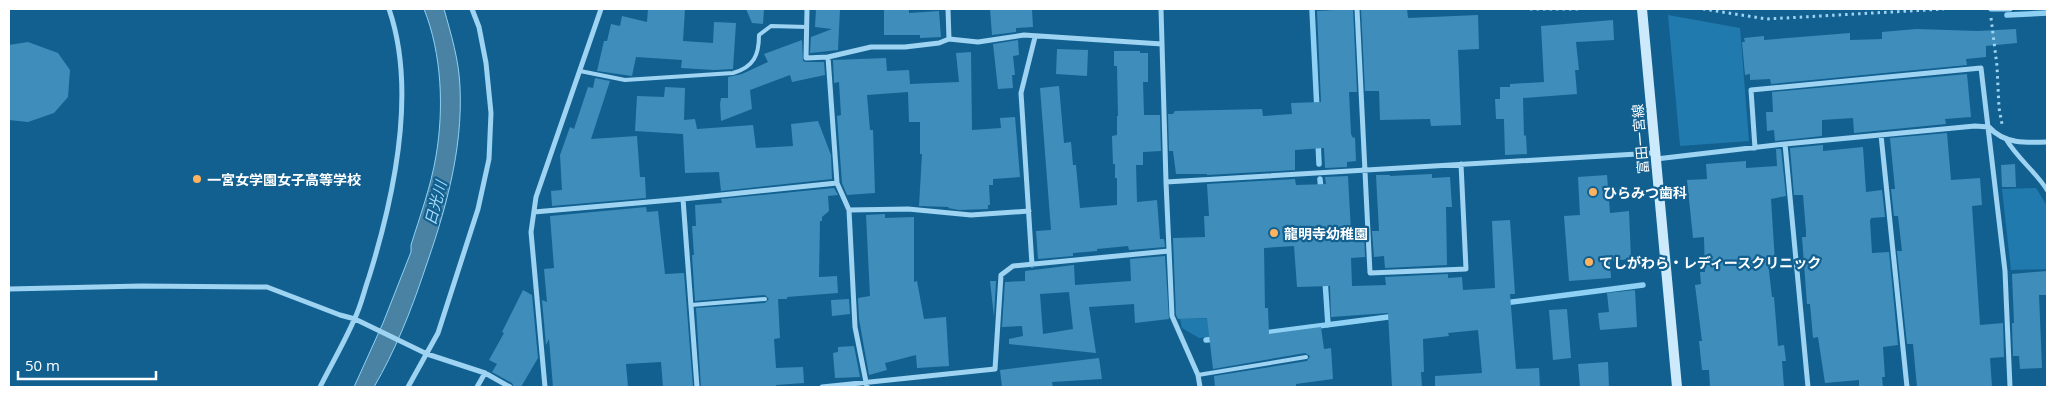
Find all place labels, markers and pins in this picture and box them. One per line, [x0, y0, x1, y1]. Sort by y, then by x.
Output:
place label: 一宮女学園女子高等学校 [207, 170, 361, 189]
marker: 一宮女学園女子高等学校 [191, 173, 203, 185]
place label: ひらみつ歯科 [1603, 183, 1687, 202]
marker: ひらみつ歯科 [1587, 186, 1599, 198]
place label: 龍明寺幼稚園 [1284, 224, 1368, 243]
marker: 龍明寺幼稚園 [1268, 227, 1280, 239]
place label: てしがわら・レディースクリニック [1599, 253, 1821, 272]
marker: てしがわら・レディースクリニック [1583, 256, 1595, 268]

